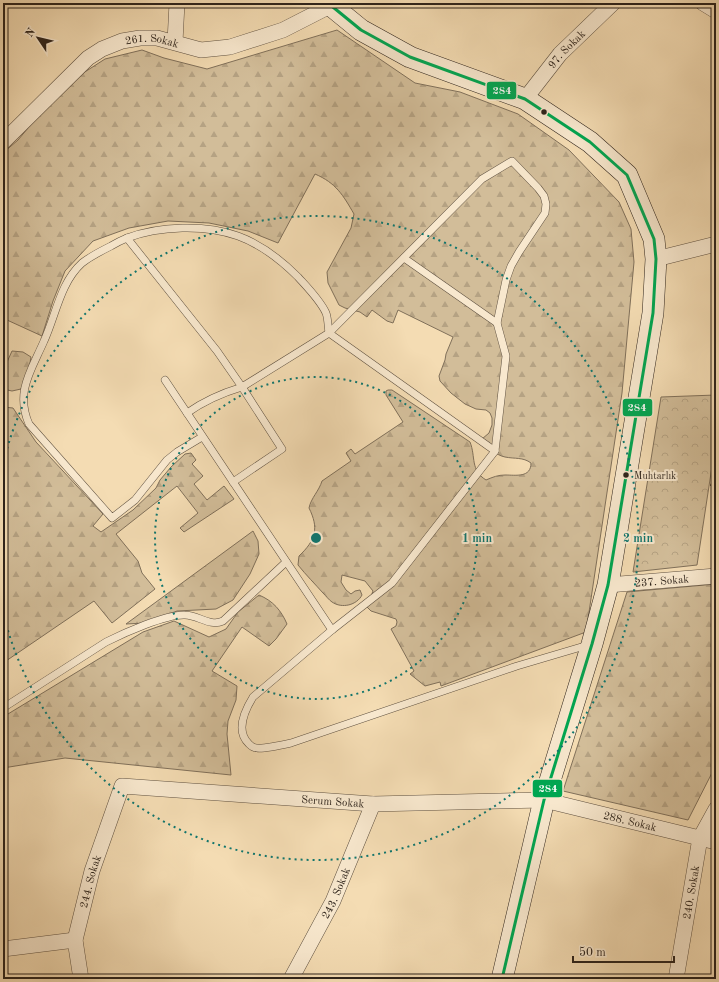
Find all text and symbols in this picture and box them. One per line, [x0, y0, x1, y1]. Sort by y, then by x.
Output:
north arrow [18, 18, 58, 58]
text: N [24, 26, 38, 40]
street label: 97. Sokak [547, 29, 588, 71]
street label: 261. Sokak [124, 34, 180, 51]
line badge: 284 [486, 81, 517, 100]
text: 284 [492, 86, 512, 97]
unlabelled marker [539, 107, 549, 117]
line badge: 284 [622, 398, 653, 417]
text: 284 [627, 403, 647, 414]
marker: Muhtarlık [621, 470, 631, 480]
place label: Muhtarlık [634, 471, 676, 481]
centre of rings [309, 531, 323, 545]
text: 1 min [462, 533, 492, 545]
text: 2 min [623, 533, 653, 545]
street label: 237. Sokak [634, 574, 690, 590]
line badge: 284 [532, 779, 563, 798]
text: 284 [538, 784, 558, 795]
street label: Serum Sokak [301, 795, 365, 810]
street label: 288. Sokak [602, 811, 658, 834]
street label: 244. Sokak [79, 854, 104, 909]
street label: 240. Sokak [682, 864, 702, 920]
street label: 243. Sokak [321, 866, 353, 921]
scale bar [573, 938, 674, 964]
text: 50 m [579, 946, 606, 959]

